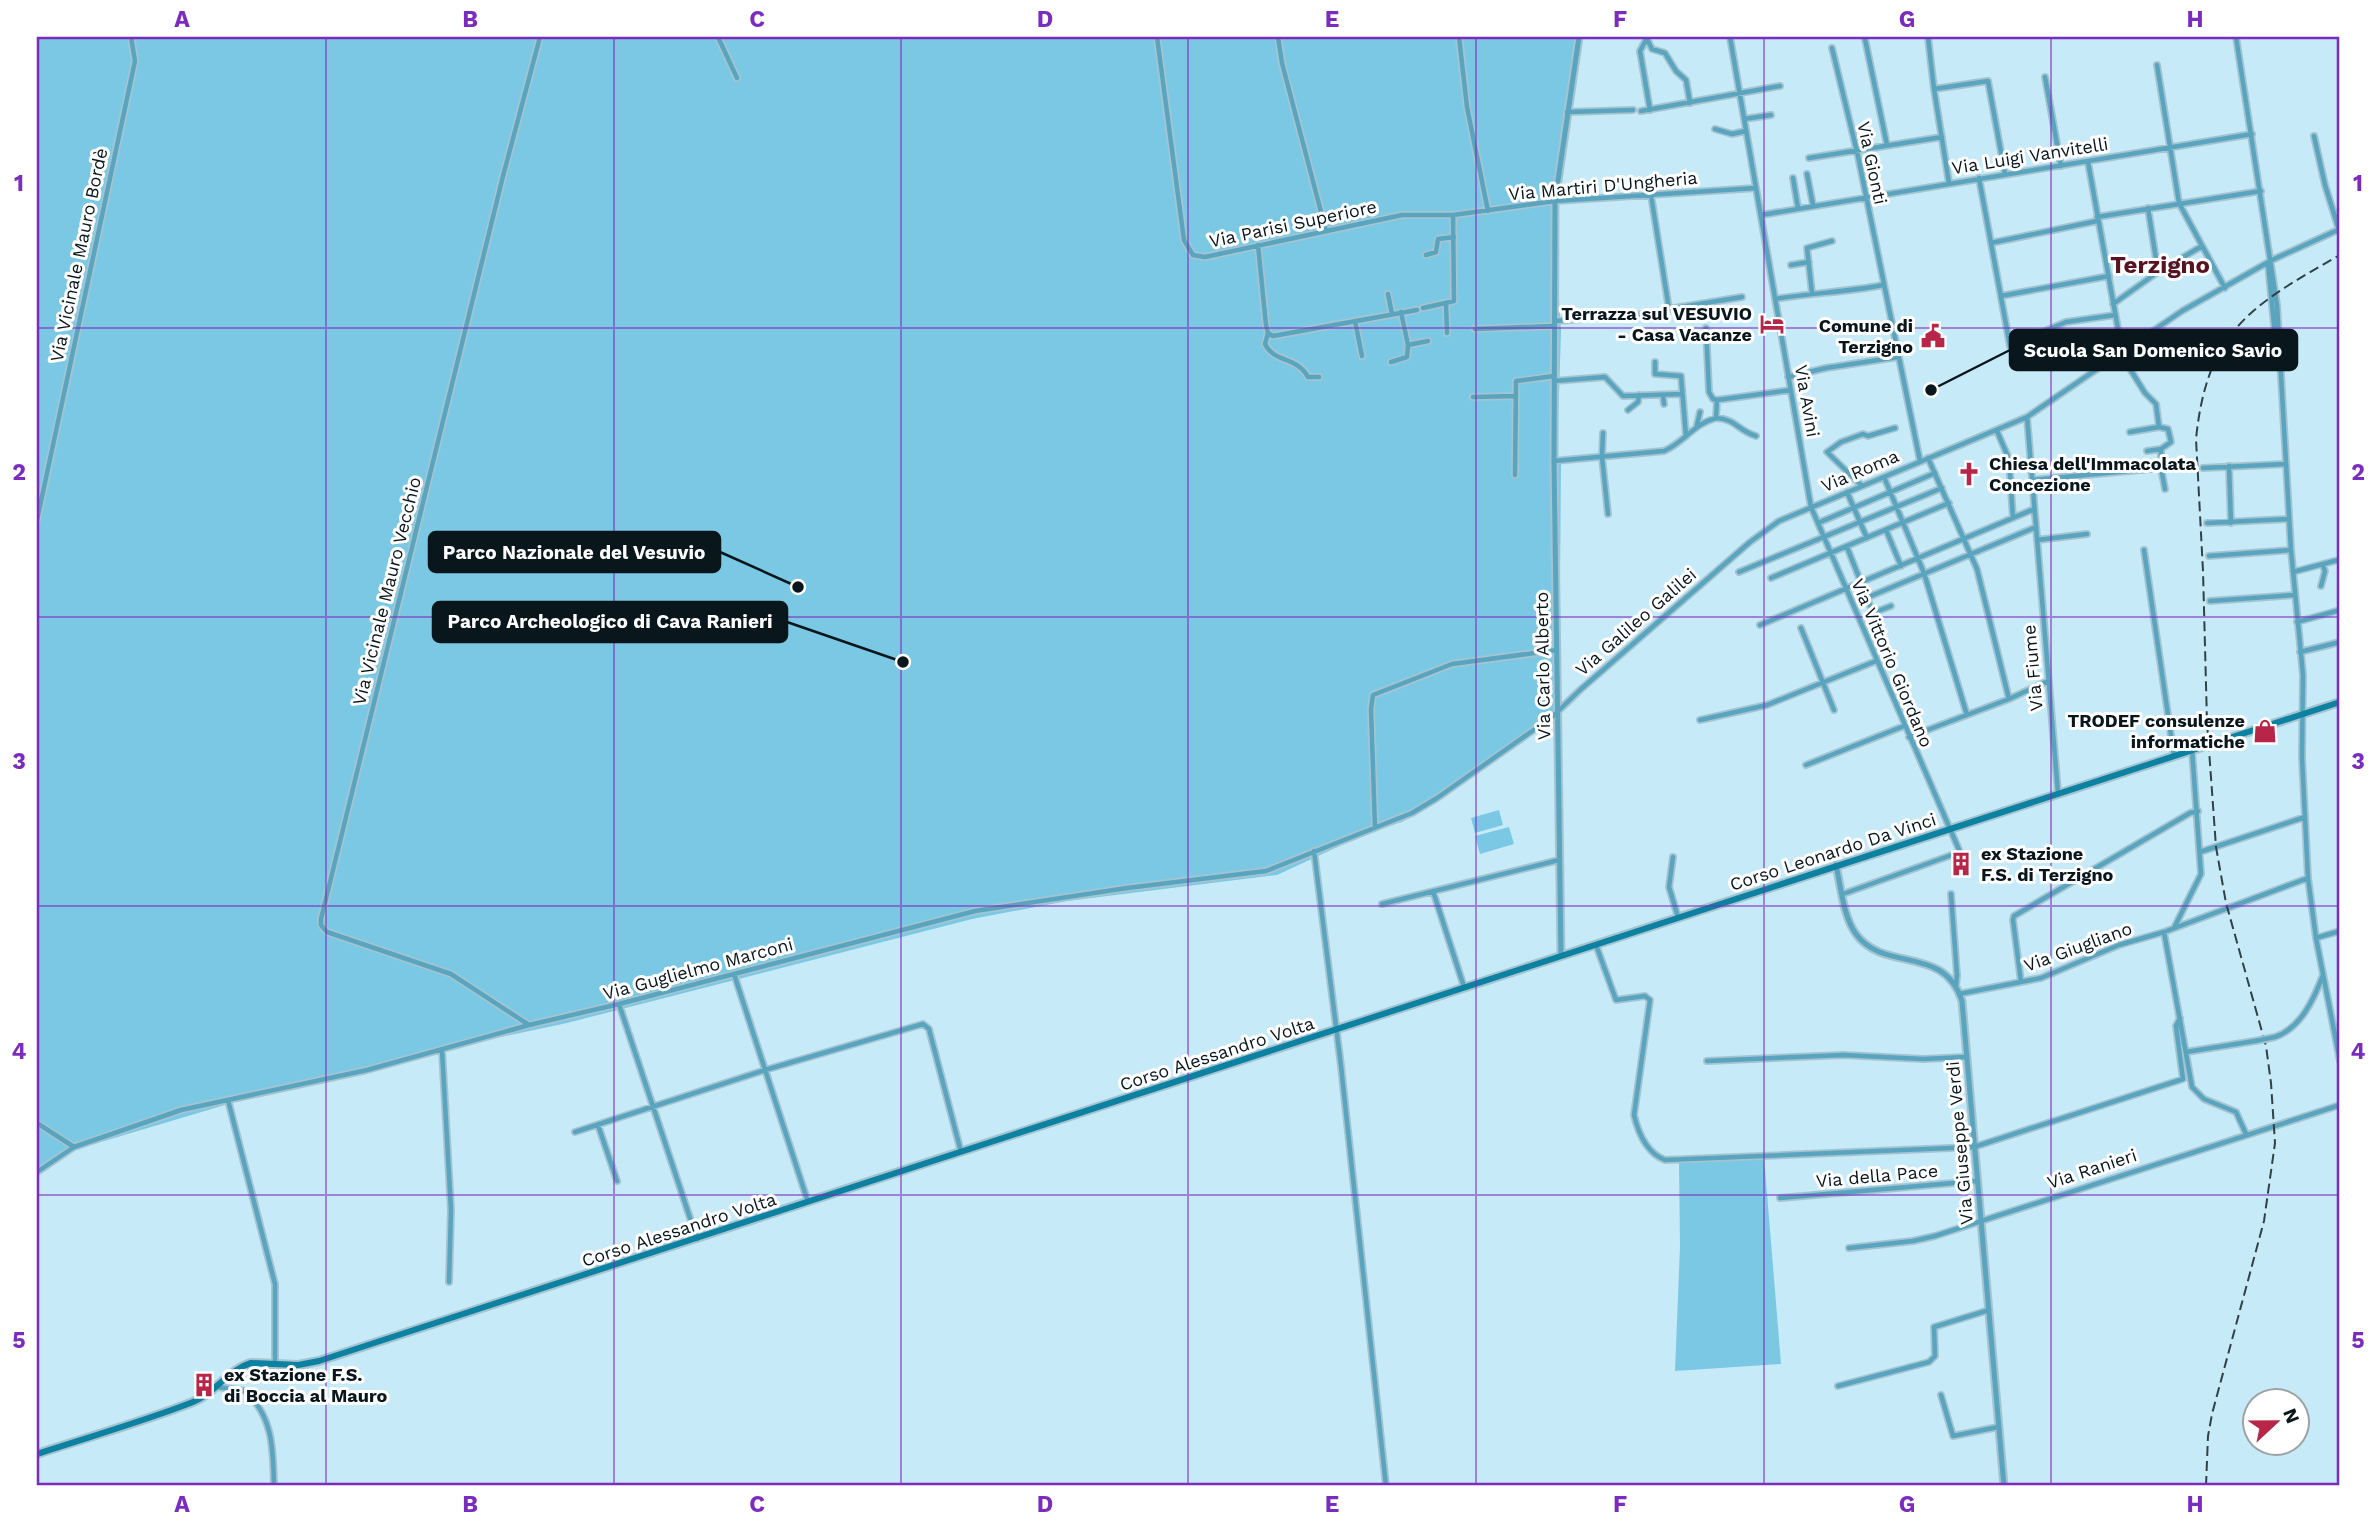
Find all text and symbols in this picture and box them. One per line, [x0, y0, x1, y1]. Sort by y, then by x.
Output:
text: A [174, 6, 190, 33]
text: B [462, 6, 478, 33]
text: C [749, 6, 765, 33]
text: D [1037, 6, 1053, 33]
text: E [1325, 6, 1339, 33]
text: F [1613, 6, 1627, 33]
text: G [1899, 6, 1915, 33]
text: H [2186, 6, 2204, 33]
street label: Via Gionti [1853, 119, 1892, 206]
street label: Via Luigi Vanvitelli [1950, 133, 2110, 178]
street label: Via Vicinale Mauro Bordè [46, 146, 111, 364]
street label: Via Martiri D'Ungheria [1508, 167, 1698, 204]
text: 1 [14, 170, 24, 197]
text: 1 [2353, 170, 2363, 197]
street label: Via Parisi Superiore [1207, 195, 1379, 252]
district label: Terzigno [2110, 251, 2210, 279]
place label: Terrazza sul VESUVIO - Casa Vacanze [1561, 303, 1752, 345]
hotel icon: Terrazza sul VESUVIO - Casa Vacanze [1758, 310, 1786, 338]
place label: Comune di Terzigno [1819, 315, 1913, 357]
public building icon: Comune di Terzigno [1919, 322, 1947, 350]
callout: Scuola San Domenico Savio [2010, 330, 2297, 370]
text: Scuola San Domenico Savio [2024, 339, 2282, 362]
street label: Via Avini [1791, 363, 1824, 439]
street label: Via Roma [1818, 445, 1902, 496]
place label: Chiesa dell'Immacolata Concezione [1989, 453, 2197, 495]
text: 2 [12, 459, 26, 486]
text: 2 [2351, 459, 2365, 486]
church icon: Chiesa dell'Immacolata Concezione [1955, 460, 1983, 488]
street label: Via Vicinale Mauro Vecchio [348, 475, 425, 707]
callout: Parco Nazionale del Vesuvio [429, 532, 720, 572]
text: Parco Nazionale del Vesuvio [443, 541, 705, 564]
street label: Via Galileo Galilei [1571, 564, 1700, 680]
street label: Via Vittorio Giordano [1847, 575, 1938, 750]
street label: Via Carlo Alberto [1531, 592, 1554, 740]
callout: Parco Archeologico di Cava Ranieri [433, 602, 787, 642]
text: Parco Archeologico di Cava Ranieri [447, 610, 773, 633]
street label: Via Fiume [2018, 624, 2047, 712]
place label: TRODEF consulenze informatiche [2067, 710, 2245, 752]
shop icon: TRODEF consulenze informatiche [2251, 717, 2279, 745]
text: 3 [12, 748, 26, 775]
text: 3 [2351, 748, 2365, 775]
street label: Corso Leonardo Da Vinci [1727, 808, 1939, 895]
place label: ex Stazione F.S. di Terzigno [1981, 843, 2114, 885]
building icon: ex Stazione F.S. di Terzigno [1947, 850, 1975, 878]
street label: Via Giugliano [2021, 917, 2135, 976]
street label: Via Guglielmo Marconi [601, 933, 795, 1004]
street label: Corso Alessandro Volta [1117, 1012, 1317, 1095]
text: 4 [12, 1038, 27, 1065]
text: 4 [2351, 1038, 2366, 1065]
street label: Via Giuseppe Verdi [1942, 1060, 1977, 1226]
street label: Via Ranieri [2044, 1144, 2139, 1193]
street label: Via della Pace [1815, 1160, 1939, 1191]
street label: Corso Alessandro Volta [579, 1188, 779, 1271]
text: 5 [12, 1327, 26, 1354]
text: 5 [2351, 1327, 2365, 1354]
place label: ex Stazione F.S. di Boccia al Mauro [224, 1364, 388, 1406]
building icon: ex Stazione F.S. di Boccia al Mauro [190, 1371, 218, 1399]
north arrow [2240, 1386, 2310, 1456]
text: N [2278, 1405, 2305, 1427]
text: A [174, 1491, 190, 1518]
text: B [462, 1491, 478, 1518]
text: C [749, 1491, 765, 1518]
text: D [1037, 1491, 1053, 1518]
text: E [1325, 1491, 1339, 1518]
text: F [1613, 1491, 1627, 1518]
text: G [1899, 1491, 1915, 1518]
text: H [2186, 1491, 2204, 1518]

